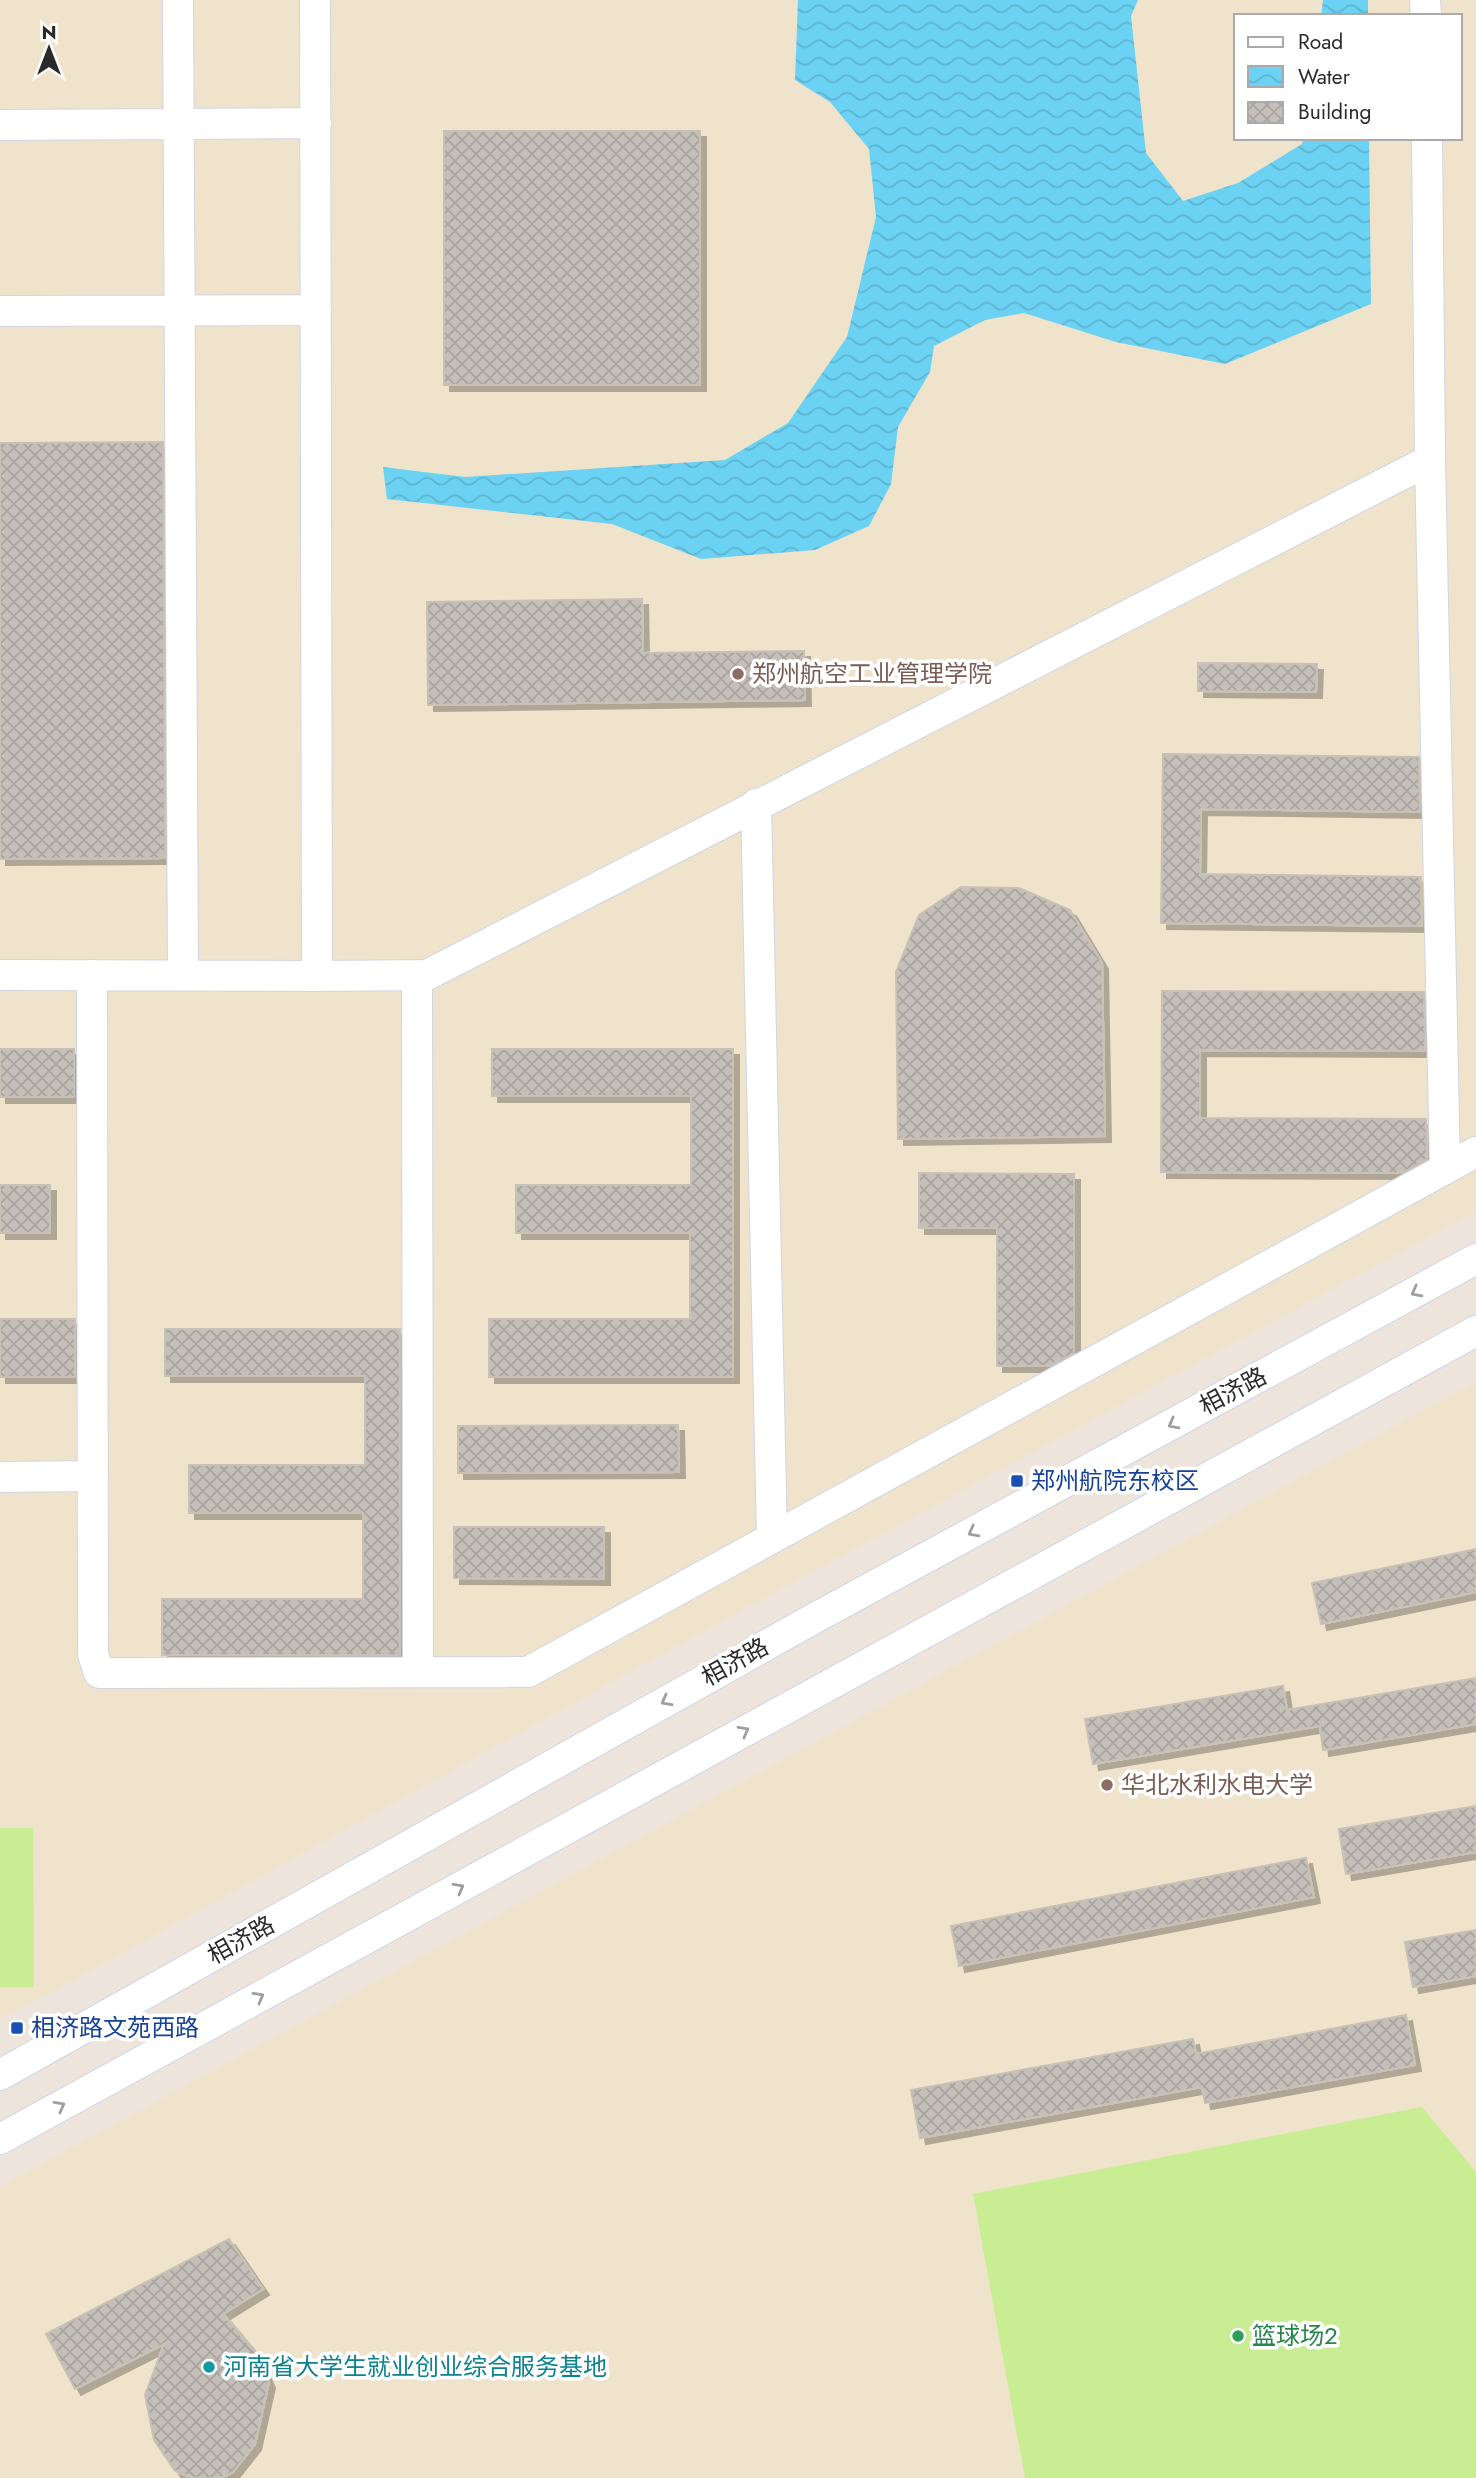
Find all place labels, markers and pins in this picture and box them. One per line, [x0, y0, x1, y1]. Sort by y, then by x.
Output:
place label: 郑州航空工业管理学院 [752, 656, 992, 691]
marker: 郑州航空工业管理学院 [730, 666, 746, 682]
place label: 郑州航院东校区 [1031, 1463, 1199, 1498]
marker: 郑州航院东校区 [1009, 1473, 1025, 1489]
place label: 华北水利水电大学 [1121, 1767, 1313, 1802]
marker: 华北水利水电大学 [1099, 1777, 1115, 1793]
place label: 相济路文苑西路 [31, 2010, 199, 2045]
marker: 相济路文苑西路 [9, 2020, 25, 2036]
place label: 篮球场2 [1252, 2318, 1338, 2353]
marker: 篮球场2 [1230, 2328, 1246, 2344]
place label: 河南省大学生就业创业综合服务基地 [223, 2349, 607, 2384]
marker: 河南省大学生就业创业综合服务基地 [201, 2359, 217, 2375]

